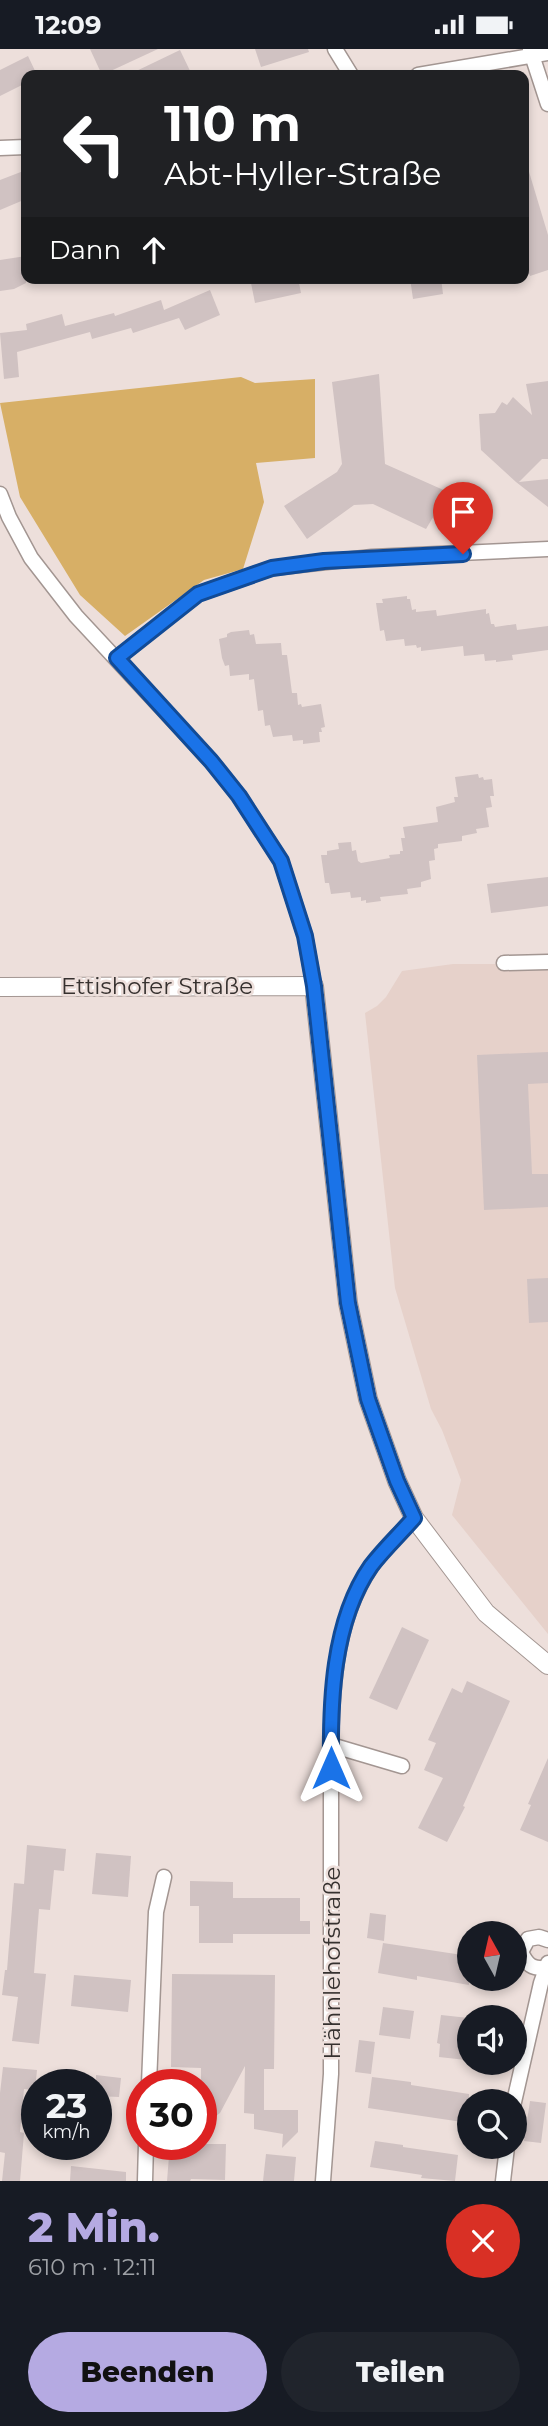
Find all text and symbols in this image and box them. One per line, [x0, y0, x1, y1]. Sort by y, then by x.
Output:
text: 12:09 [35, 9, 102, 41]
text: 110 m [164, 94, 301, 153]
icon: left [49, 98, 140, 189]
text: Abt-Hyller-Straße [164, 154, 441, 193]
icon: ahead [135, 231, 173, 269]
text: Dann [49, 234, 121, 266]
pin [433, 482, 493, 554]
icon: arrive [444, 493, 482, 531]
street label: Ettishofer Straße [61, 972, 253, 1000]
position arrow [294, 1731, 368, 1805]
street label: Hähnlehofstraße [318, 1867, 346, 2059]
north arrow [457, 1921, 527, 1991]
map controls [457, 1921, 527, 2159]
button: sound [457, 2005, 527, 2075]
speed limit sign: 30 [126, 2069, 217, 2160]
text: 23 [46, 2084, 87, 2127]
button: search [457, 2089, 527, 2159]
text: km/h [42, 2121, 91, 2143]
text: 2 Min. [28, 2201, 160, 2253]
button: close [446, 2204, 520, 2278]
text: 610 m · 12:11 [28, 2253, 157, 2281]
button: Beenden [28, 2332, 267, 2412]
button: Teilen [281, 2332, 520, 2412]

